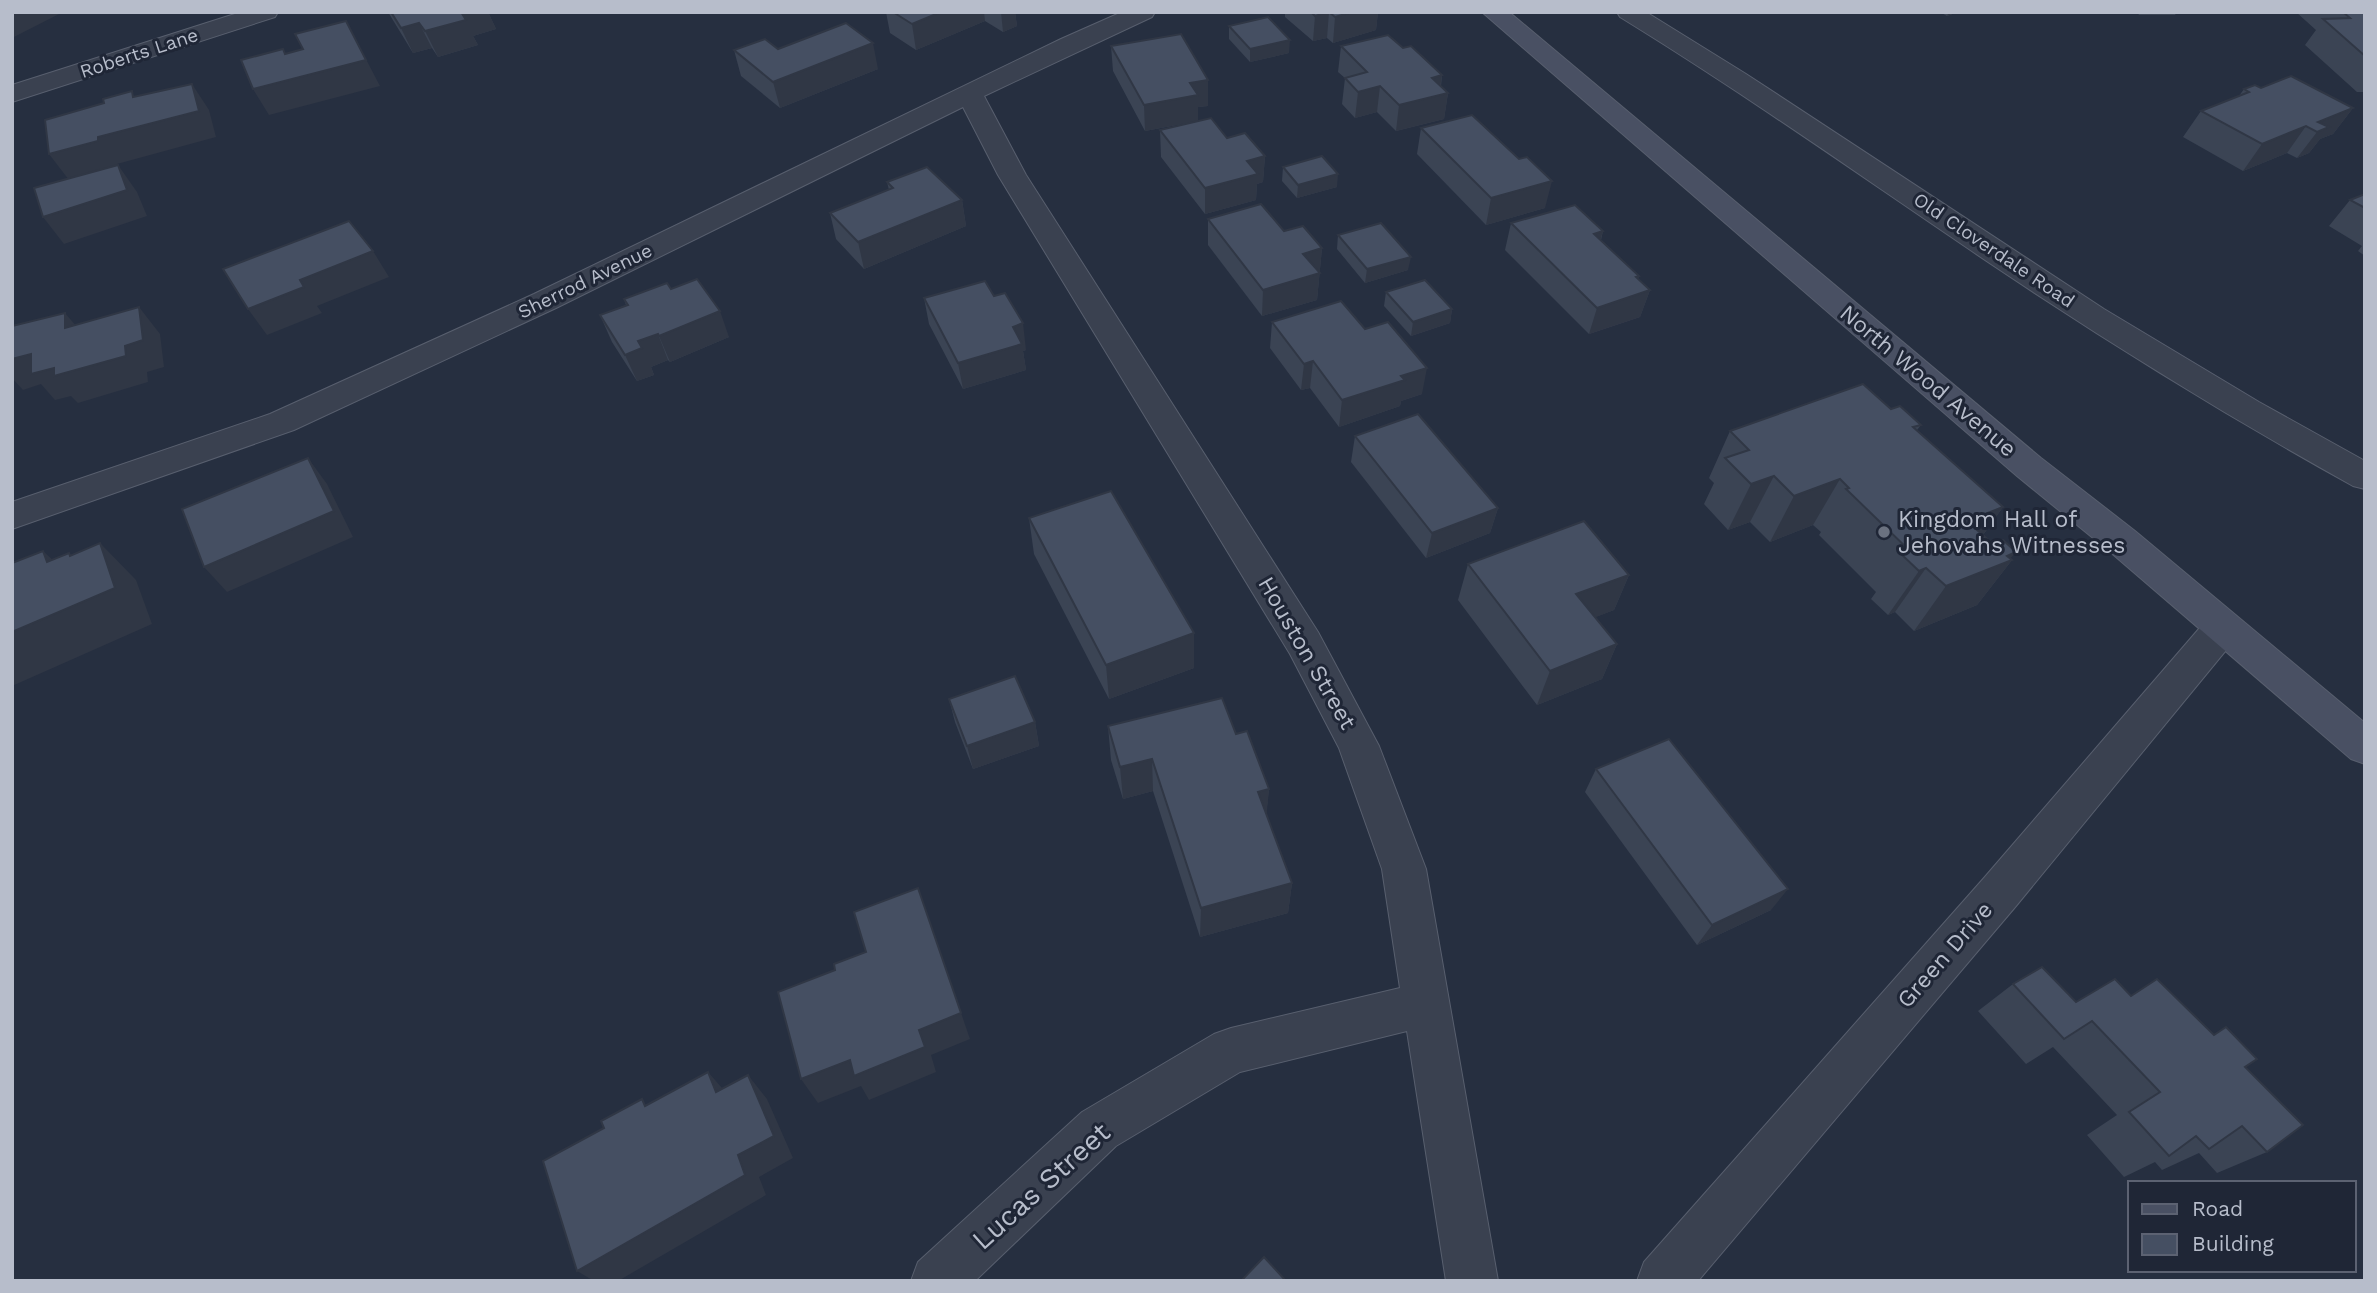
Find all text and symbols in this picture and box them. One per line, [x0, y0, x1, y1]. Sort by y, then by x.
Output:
street label: Roberts Lane [77, 23, 201, 83]
street label: Old Cloverdale Road [1909, 188, 2079, 312]
street label: Sherrod Avenue [514, 239, 656, 323]
street label: North Wood Avenue [1834, 299, 2022, 463]
place label: Kingdom Hall of Jehovahs Witnesses [1898, 506, 2125, 559]
marker: Kingdom Hall of Jehovahs Witnesses [1876, 524, 1892, 540]
street label: Houston Street [1252, 572, 1362, 734]
street label: Green Drive [1892, 897, 1998, 1013]
street label: Lucas Street [965, 1115, 1117, 1256]
legend [2128, 1181, 2356, 1272]
text: Road [2192, 1196, 2243, 1221]
text: Building [2192, 1231, 2274, 1256]

